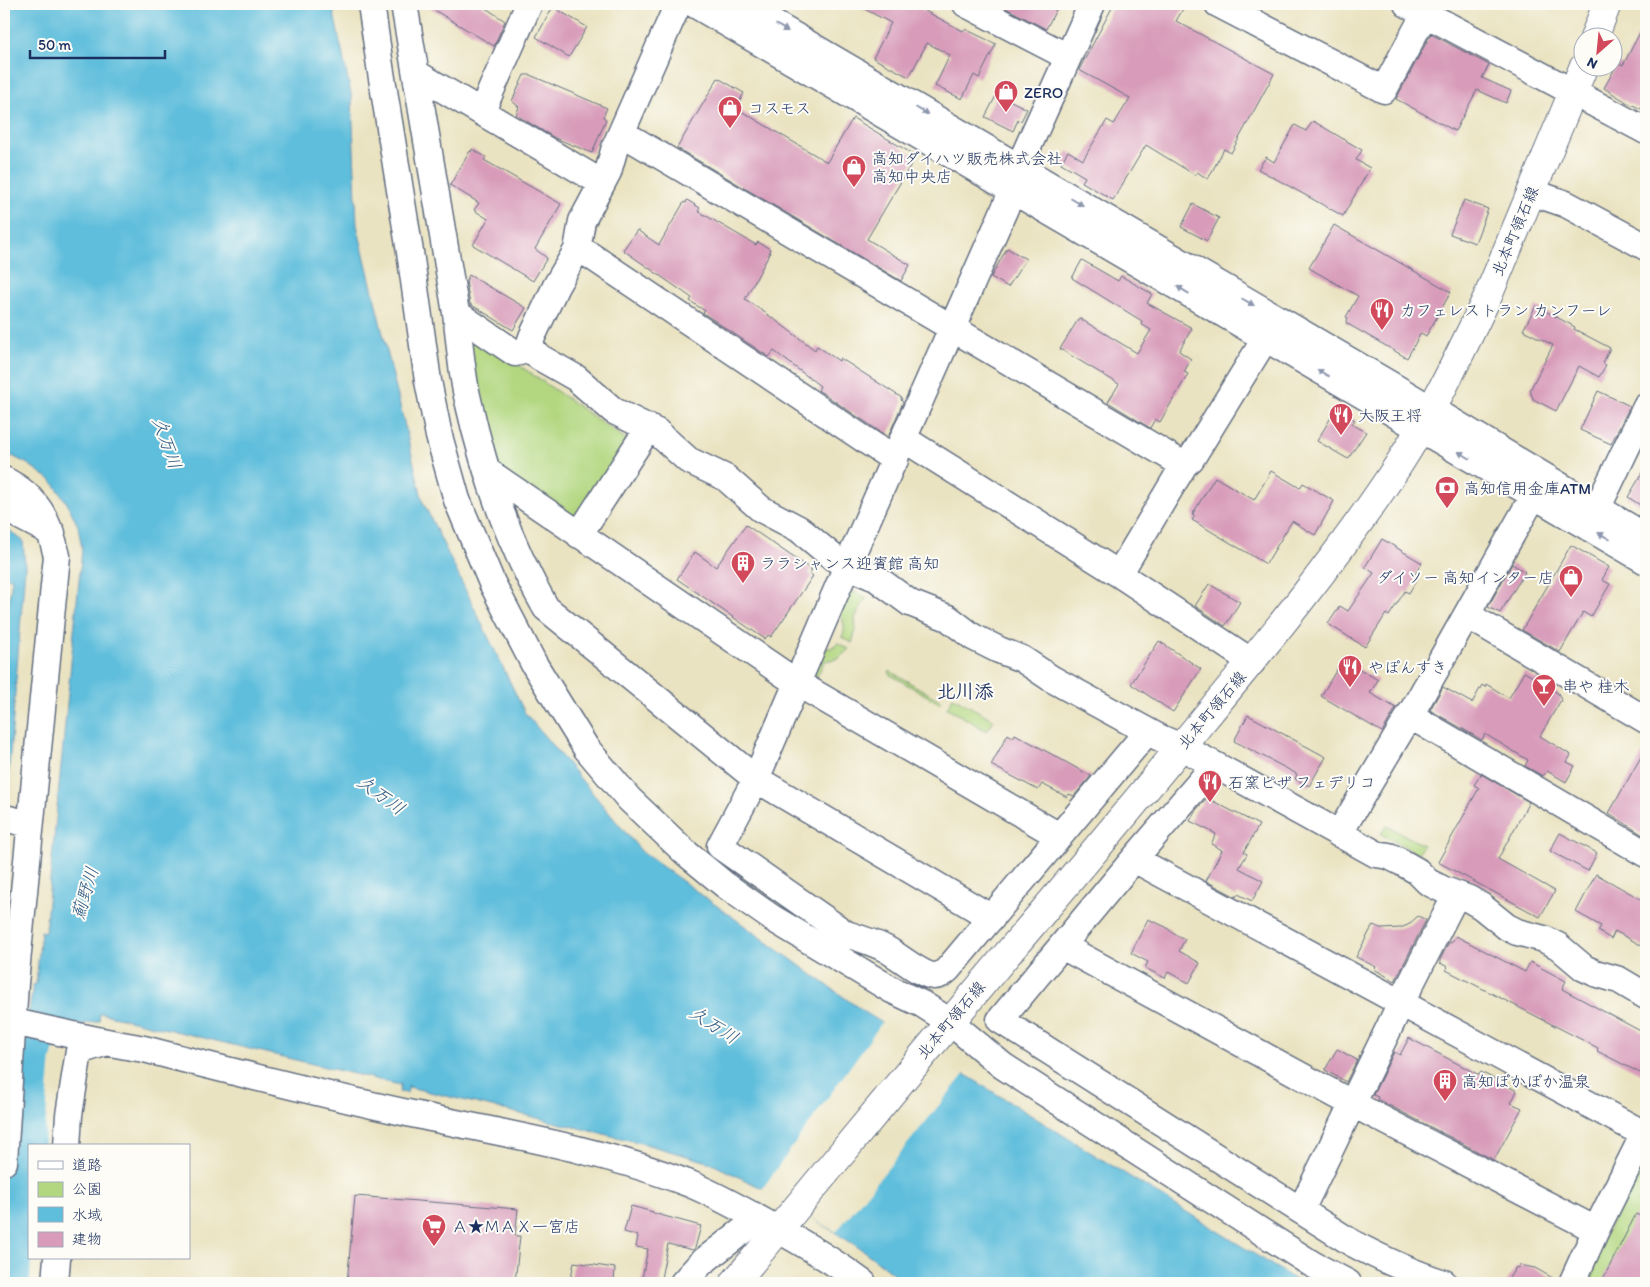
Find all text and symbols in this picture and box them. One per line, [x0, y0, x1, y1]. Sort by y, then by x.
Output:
one-way arrow [775, 24, 789, 33]
scale bar [30, 28, 165, 60]
north arrow [1572, 28, 1622, 78]
text: 50 m [38, 36, 71, 54]
text: N [1584, 53, 1600, 73]
shop icon: ZERO [993, 79, 1019, 113]
place label: ZERO [1024, 83, 1063, 102]
shop icon: コスモス [717, 95, 743, 129]
place label: コスモス [748, 99, 811, 118]
one-way arrow [916, 106, 929, 115]
place label: 高知ダイハツ販売株式会社 高知中央店 [872, 149, 1062, 186]
shop icon: 高知ダイハツ販売株式会社 高知中央店 [841, 154, 867, 188]
street label: 北本町領石線 [1487, 183, 1543, 279]
one-way arrow [1071, 197, 1084, 206]
one-way arrow [1177, 286, 1190, 295]
one-way arrow [1241, 297, 1254, 306]
restaurant icon: カフェレストラン カンフーレ [1369, 297, 1395, 331]
place label: カフェレストラン カンフーレ [1400, 301, 1612, 320]
one-way arrow [1316, 369, 1331, 377]
restaurant icon: 大阪王将 [1328, 402, 1354, 436]
place label: 大阪王将 [1358, 406, 1422, 425]
water label: 久万川 [148, 414, 186, 472]
one-way arrow [1457, 450, 1470, 459]
bank icon: 高知信用金庫ATM [1434, 475, 1460, 509]
place label: 高知信用金庫ATM [1464, 479, 1591, 498]
one-way arrow [1598, 532, 1611, 541]
building icon: ララシャンス迎賓館 高知 [730, 550, 756, 584]
place label: ララシャンス迎賓館 高知 [760, 554, 940, 573]
shop icon: ダイソー 高知インター店 [1558, 564, 1584, 598]
place label: ダイソー 高知インター店 [1377, 568, 1554, 587]
restaurant icon: やぽんすき [1337, 654, 1363, 688]
place label: やぽんすき [1368, 658, 1447, 677]
street label: 北本町領石線 [1174, 667, 1250, 753]
bar icon: 串や 桂木 [1531, 673, 1557, 707]
place label: 串や 桂木 [1562, 677, 1630, 696]
district label: 北川添 [936, 680, 994, 703]
restaurant icon: 石窯ピザ フェデリコ [1197, 769, 1223, 803]
water label: 久万川 [353, 770, 409, 820]
place label: 石窯ピザ フェデリコ [1228, 773, 1376, 792]
water label: 薊野川 [67, 864, 103, 922]
street label: 北本町領石線 [913, 977, 989, 1063]
water label: 久万川 [685, 1001, 743, 1049]
building icon: 高知ぽかぽか温泉 [1432, 1068, 1458, 1102]
place label: 高知ぽかぽか温泉 [1462, 1072, 1590, 1091]
legend [28, 1144, 190, 1260]
text: 道路 [72, 1156, 102, 1174]
text: 公園 [72, 1180, 102, 1198]
text: 水域 [72, 1206, 102, 1224]
supermarket icon: Ａ★ＭＡＸ一宮店 [421, 1213, 447, 1247]
place label: Ａ★ＭＡＸ一宮店 [452, 1217, 580, 1236]
text: 建物 [72, 1230, 102, 1248]

